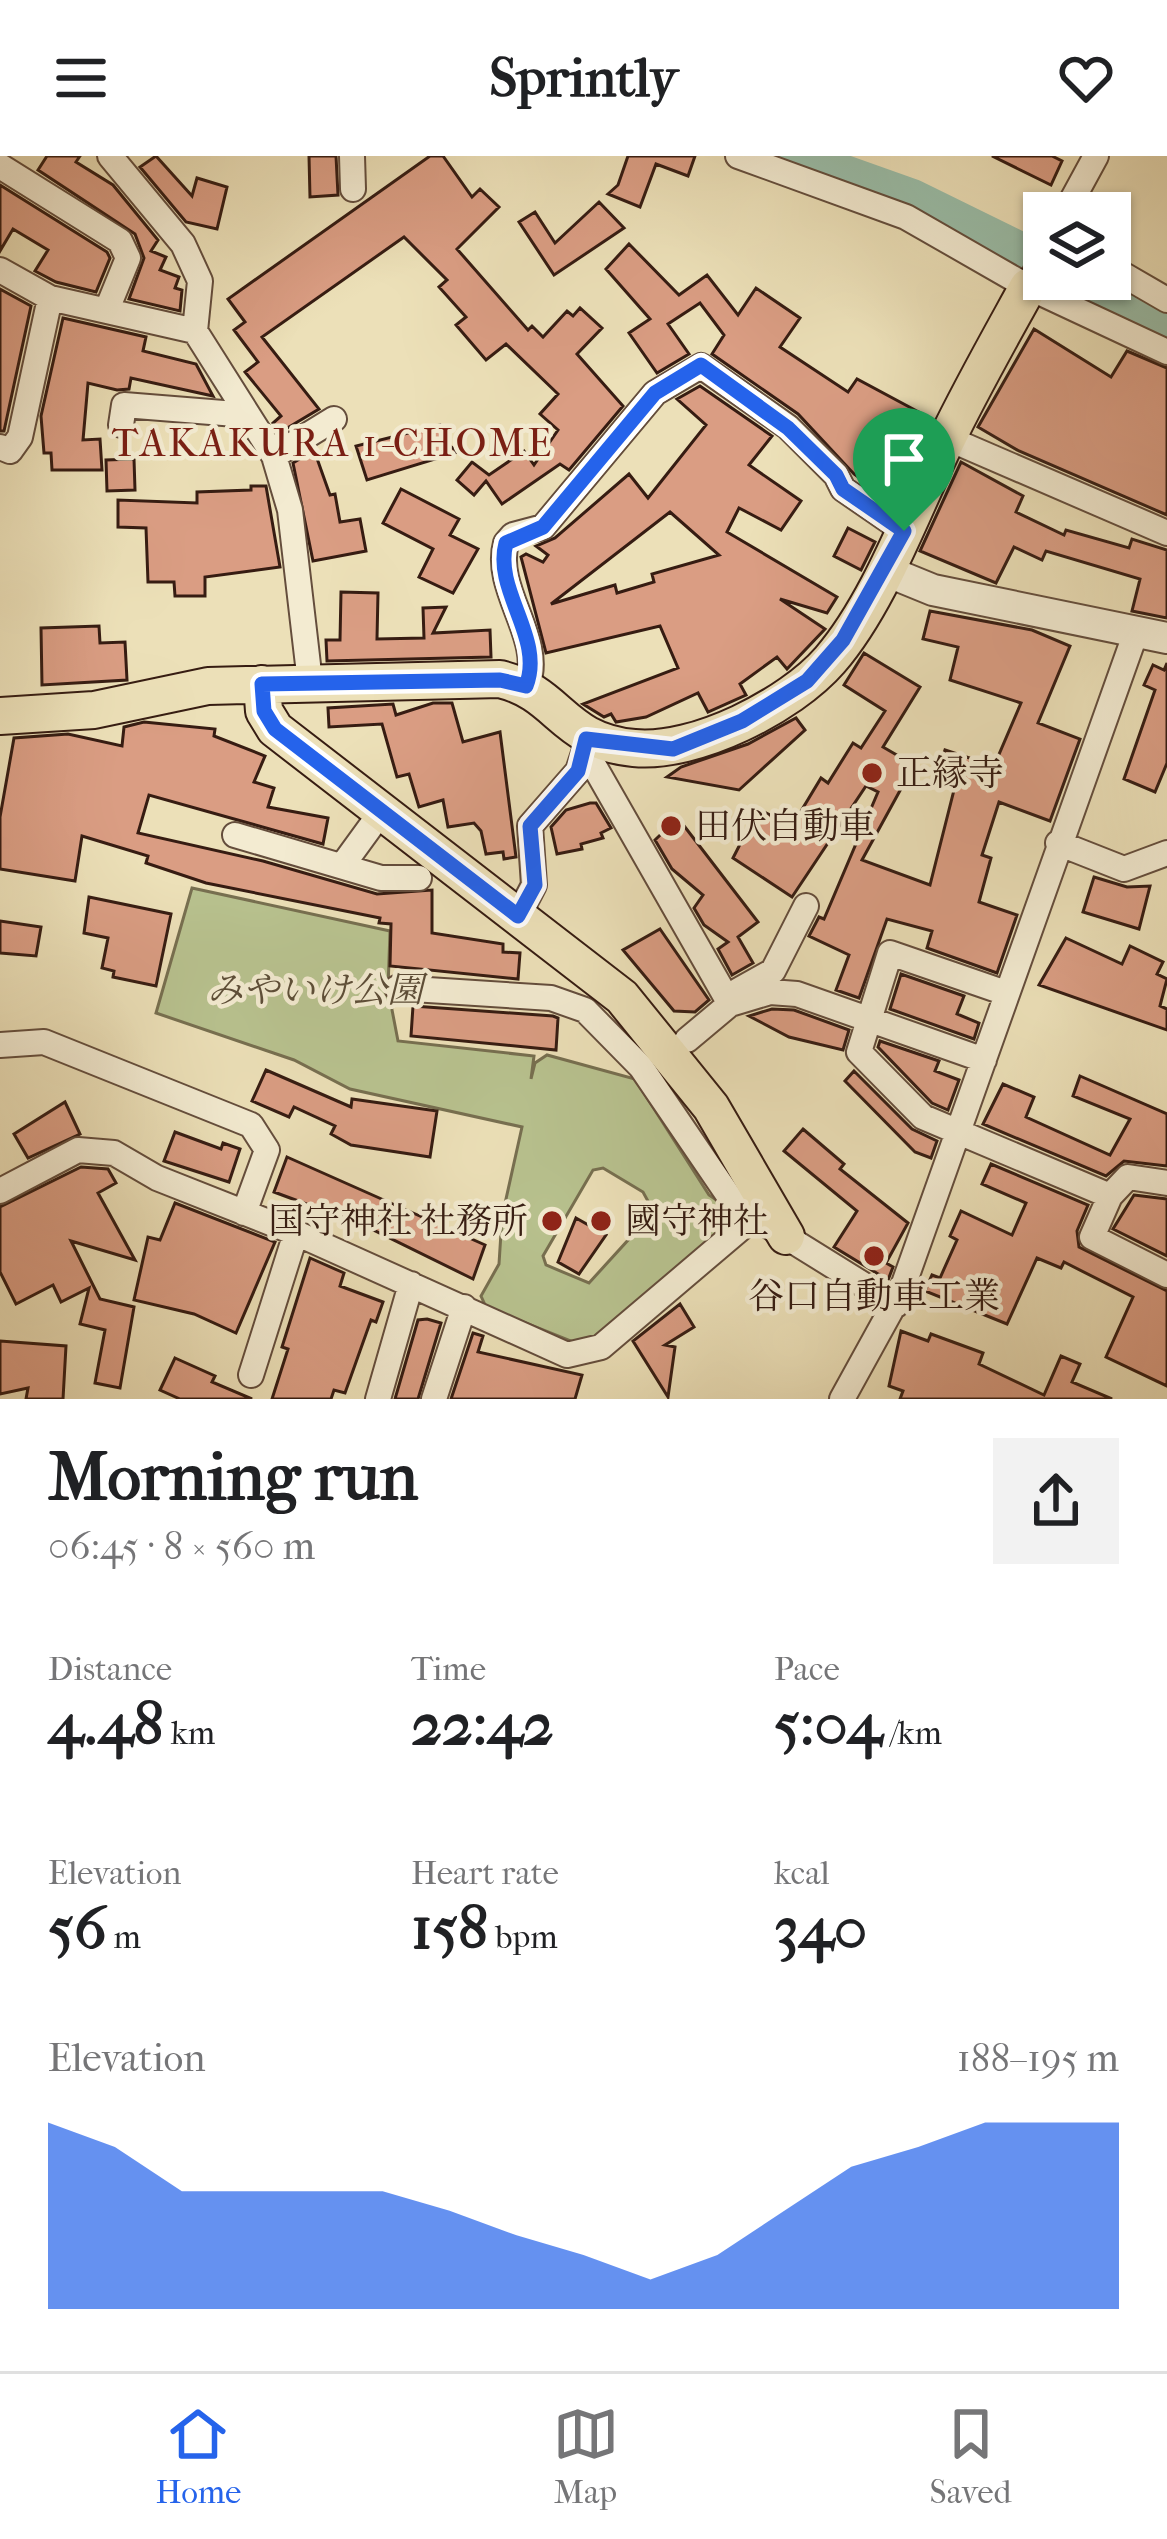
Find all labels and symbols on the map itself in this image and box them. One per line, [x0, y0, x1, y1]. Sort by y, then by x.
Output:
pin [853, 408, 955, 531]
district label: TAKAKURA 1-CHOME [112, 420, 554, 466]
place label: 正縁寺 [896, 752, 1004, 794]
marker: 正縁寺 [859, 760, 885, 786]
place label: 田伏自動車 [695, 805, 875, 847]
marker: 田伏自動車 [658, 813, 684, 839]
park label: みやいけ公園 [207, 969, 428, 1011]
place label: 国守神社 社務所 [268, 1200, 528, 1242]
place label: 國守神社 [625, 1200, 769, 1242]
marker: 国守神社 社務所 [539, 1208, 565, 1234]
marker: 國守神社 [588, 1208, 614, 1234]
marker: 谷口自動車工業 [861, 1243, 887, 1269]
place label: 谷口自動車工業 [748, 1275, 1000, 1317]

